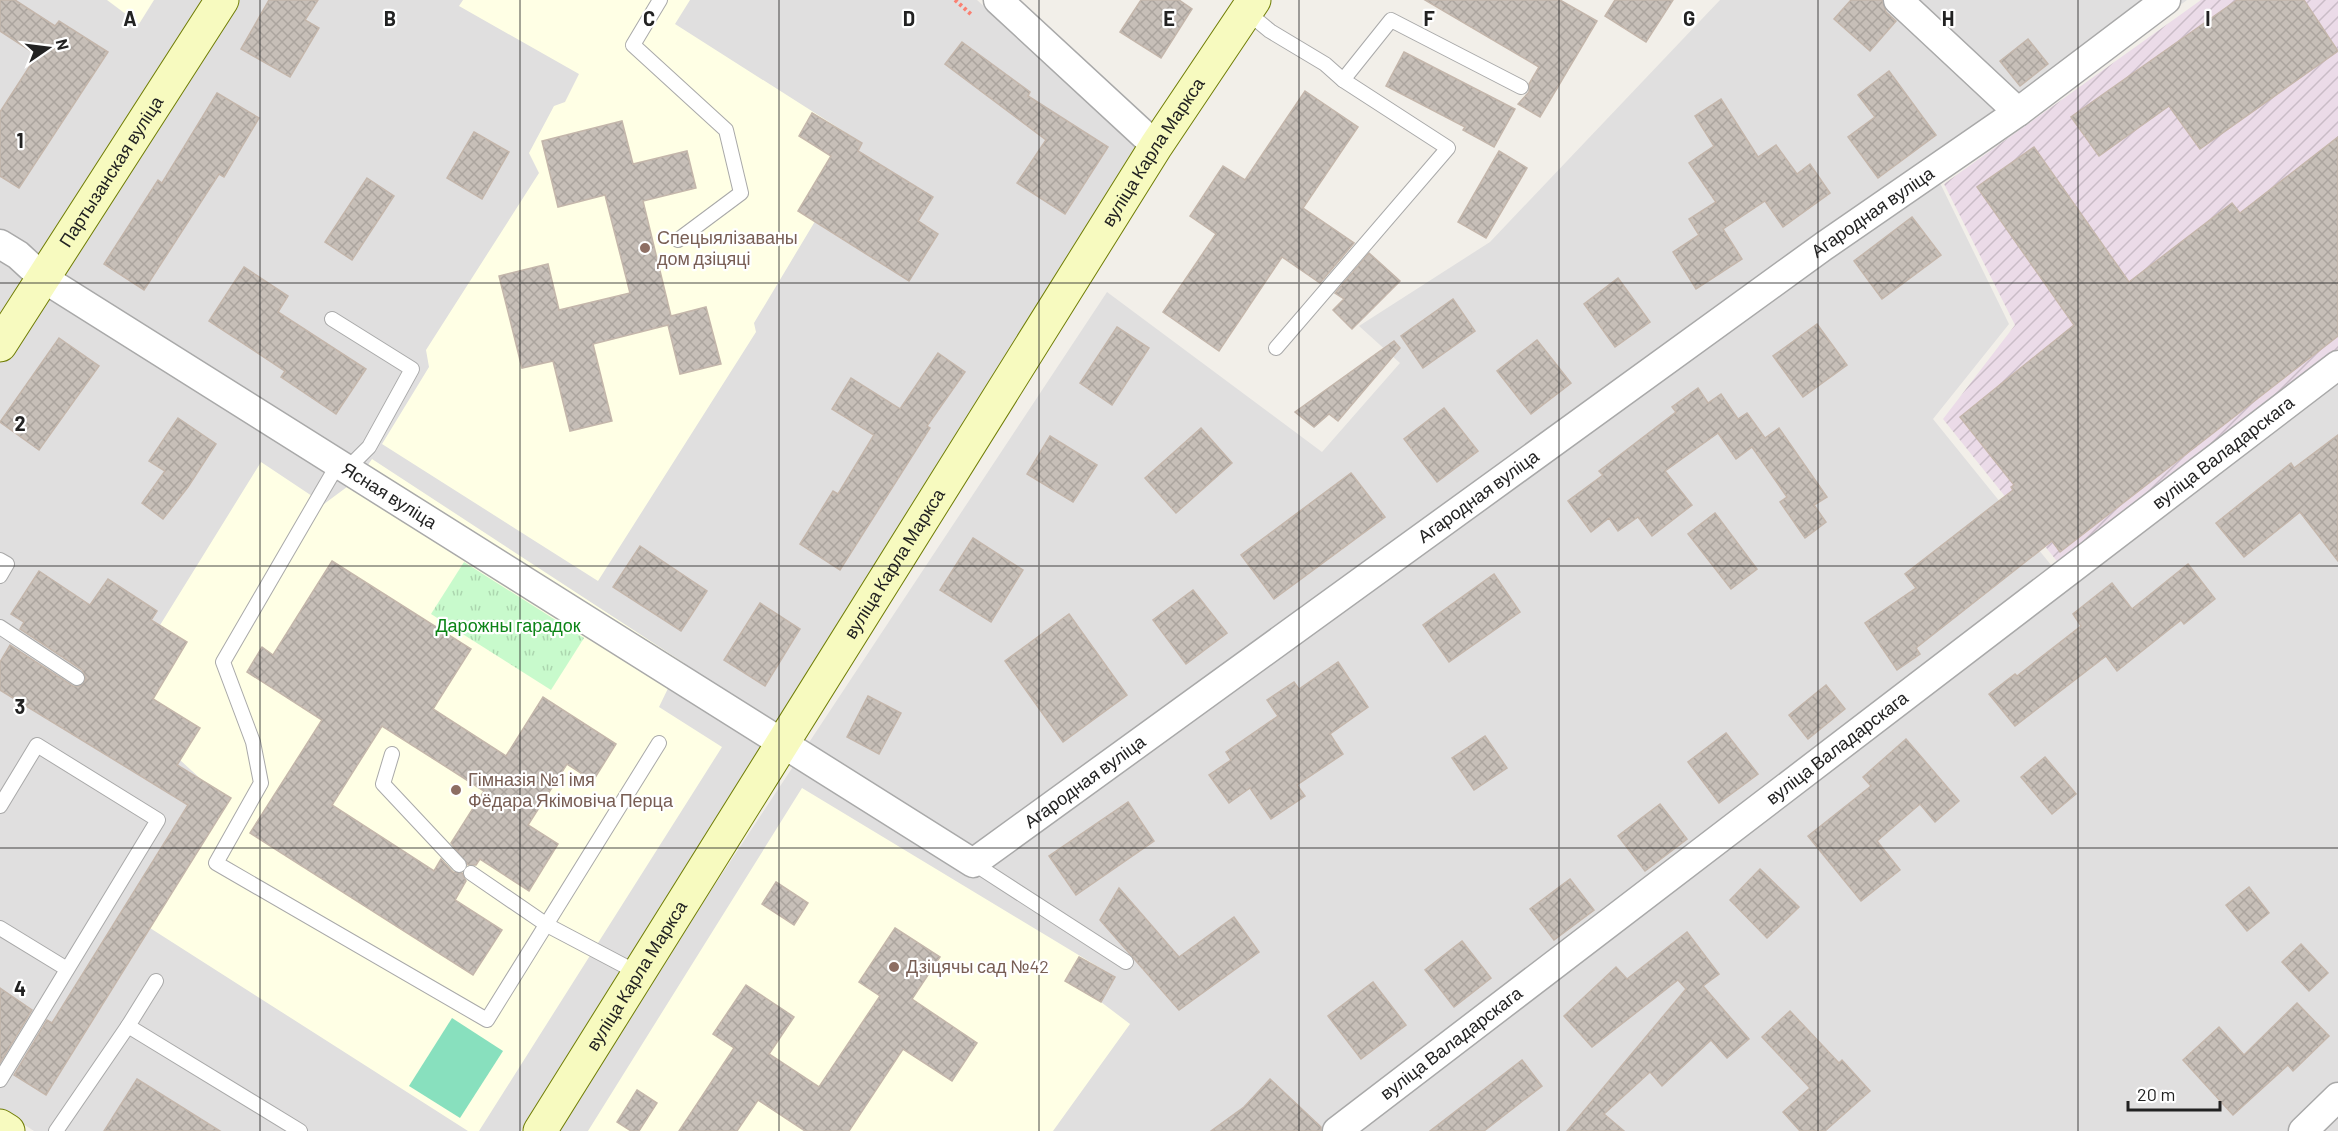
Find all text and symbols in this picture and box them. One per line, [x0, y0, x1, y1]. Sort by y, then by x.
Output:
text: A [123, 6, 137, 30]
text: B [384, 6, 396, 30]
text: C [643, 6, 655, 30]
text: D [903, 6, 915, 30]
text: E [1163, 6, 1175, 30]
text: F [1423, 6, 1435, 30]
text: G [1683, 6, 1695, 30]
text: H [1942, 6, 1954, 30]
text: I [2205, 6, 2211, 30]
north arrow [18, 18, 78, 78]
text: N [53, 37, 74, 52]
street label: вуліца Карла Маркса [1096, 72, 1209, 230]
street label: Партызанская вуліца [54, 91, 168, 251]
text: 1 [16, 128, 24, 152]
street label: Агародная вуліца [1806, 161, 1938, 262]
place label: Спецыялізаваны дом дзіцяці [657, 226, 798, 269]
marker: Спецыялізаваны дом дзіцяці [638, 241, 652, 255]
street label: вуліца Валадарскага [2147, 390, 2299, 513]
text: 2 [14, 411, 26, 435]
street label: Агародная вуліца [1413, 444, 1543, 547]
street label: Ясная вуліца [338, 457, 442, 533]
street label: вуліца Карла Маркса [839, 483, 949, 642]
park label: Дарожны гарадок [435, 614, 581, 636]
street label: вуліца Валадарскага [1761, 685, 1913, 809]
text: 3 [15, 694, 25, 718]
street label: Агародная вуліца [1019, 729, 1150, 832]
place label: Гімназія №1 імя Фёдара Якімовіча Перца [468, 768, 674, 811]
marker: Гімназія №1 імя Фёдара Якімовіча Перца [449, 783, 463, 797]
street label: вуліца Карла Маркса [581, 895, 692, 1054]
place label: Дзіцячы сад №42 [906, 955, 1049, 977]
marker: Дзіцячы сад №42 [887, 960, 901, 974]
text: 4 [14, 976, 26, 1000]
street label: вуліца Валадарскага [1375, 981, 1527, 1104]
scale bar [2128, 1074, 2220, 1112]
text: 20 m [2137, 1083, 2175, 1105]

